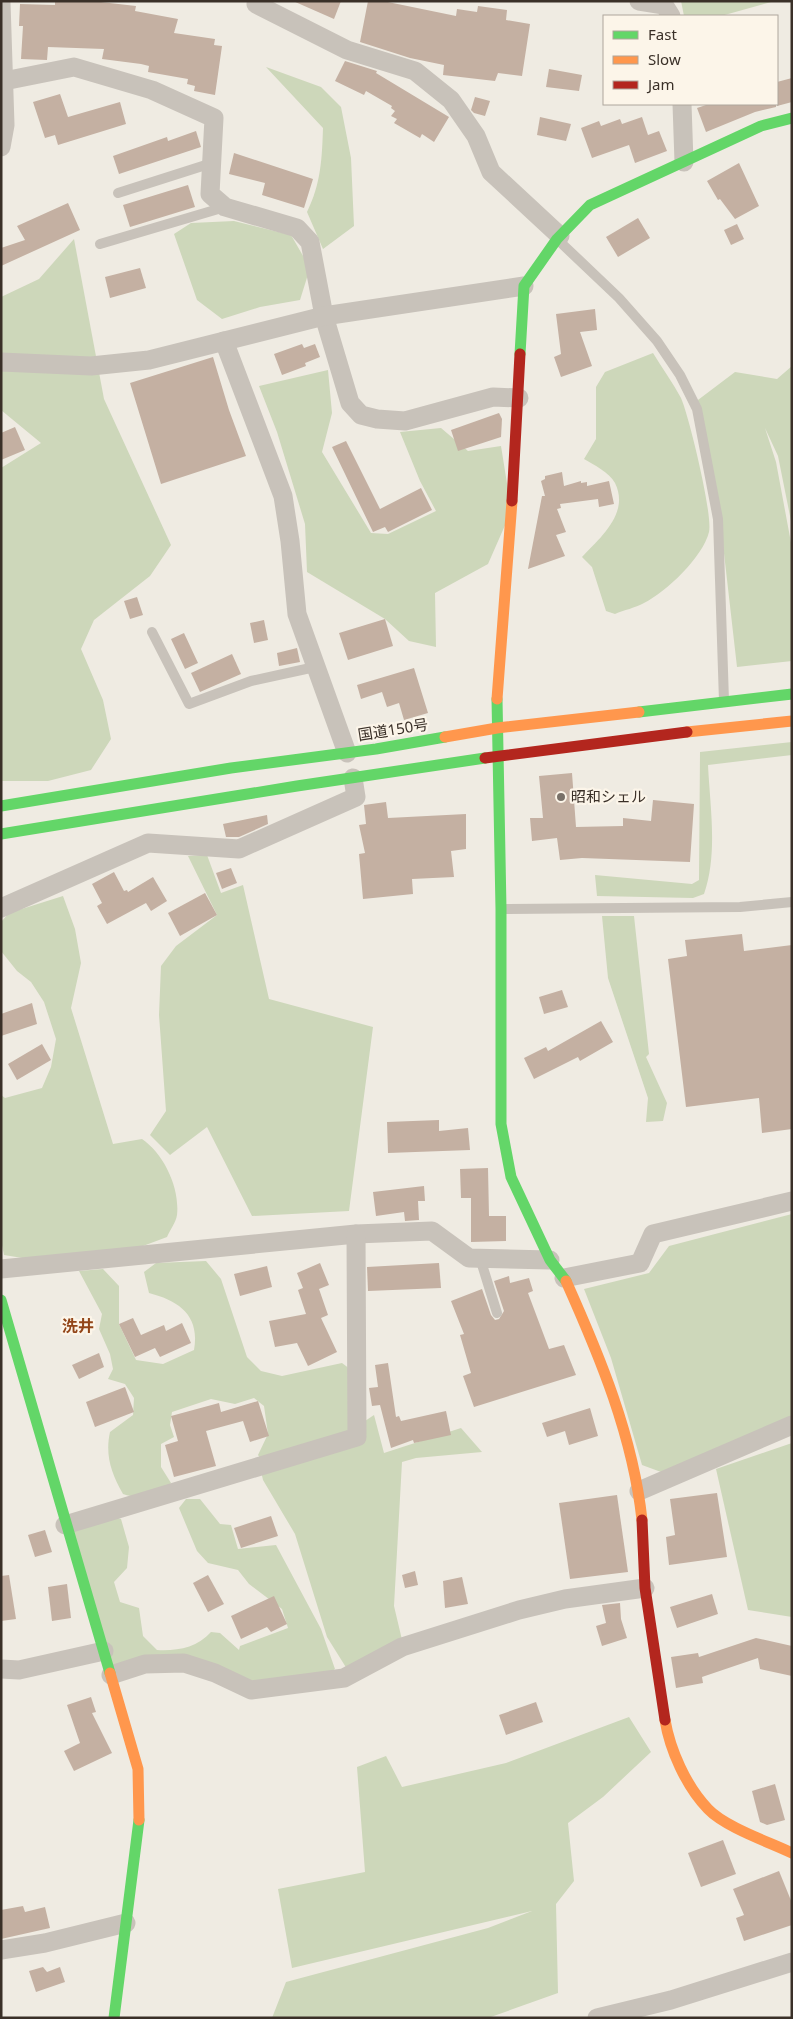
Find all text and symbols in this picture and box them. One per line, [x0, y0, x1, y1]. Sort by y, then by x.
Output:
legend [603, 15, 778, 105]
text: Fast [648, 24, 677, 44]
text: Slow [648, 49, 681, 69]
text: Jam [646, 74, 675, 94]
street label: 国道150号 [356, 714, 429, 744]
place label: 昭和シェル [571, 786, 646, 806]
marker: 昭和シェル [555, 791, 567, 803]
district label: 洗井 [62, 1315, 94, 1337]

